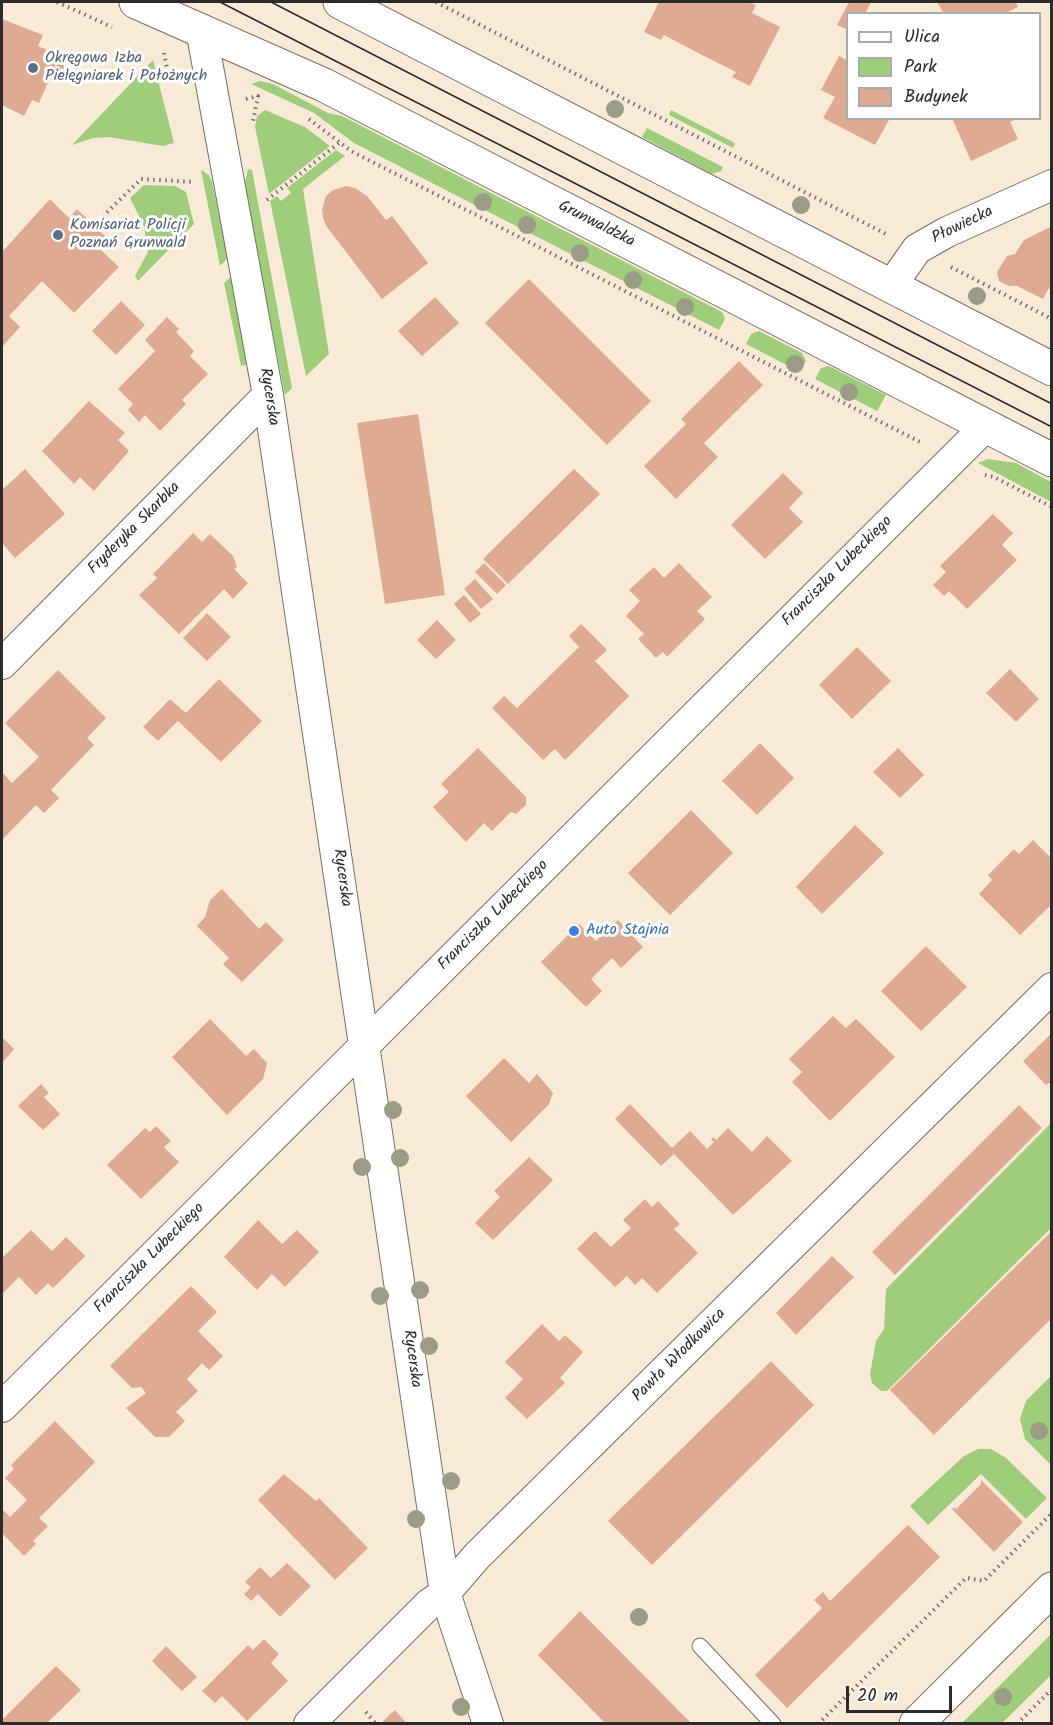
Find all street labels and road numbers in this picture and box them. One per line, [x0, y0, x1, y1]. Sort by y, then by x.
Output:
street label: Grunwaldzka [554, 197, 638, 253]
street label: Płowiecka [929, 203, 997, 249]
street label: Rycerska [254, 367, 282, 427]
street label: Fryderyka Skarbka [85, 479, 185, 579]
street label: Franciszka Lubeckiego [779, 513, 897, 631]
street label: Rycerska [327, 848, 355, 908]
street label: Franciszka Lubeckiego [435, 857, 553, 975]
street label: Franciszka Lubeckiego [91, 1200, 209, 1318]
street label: Pawła Włodkowica [629, 1305, 731, 1407]
street label: Rycerska [397, 1329, 425, 1389]

